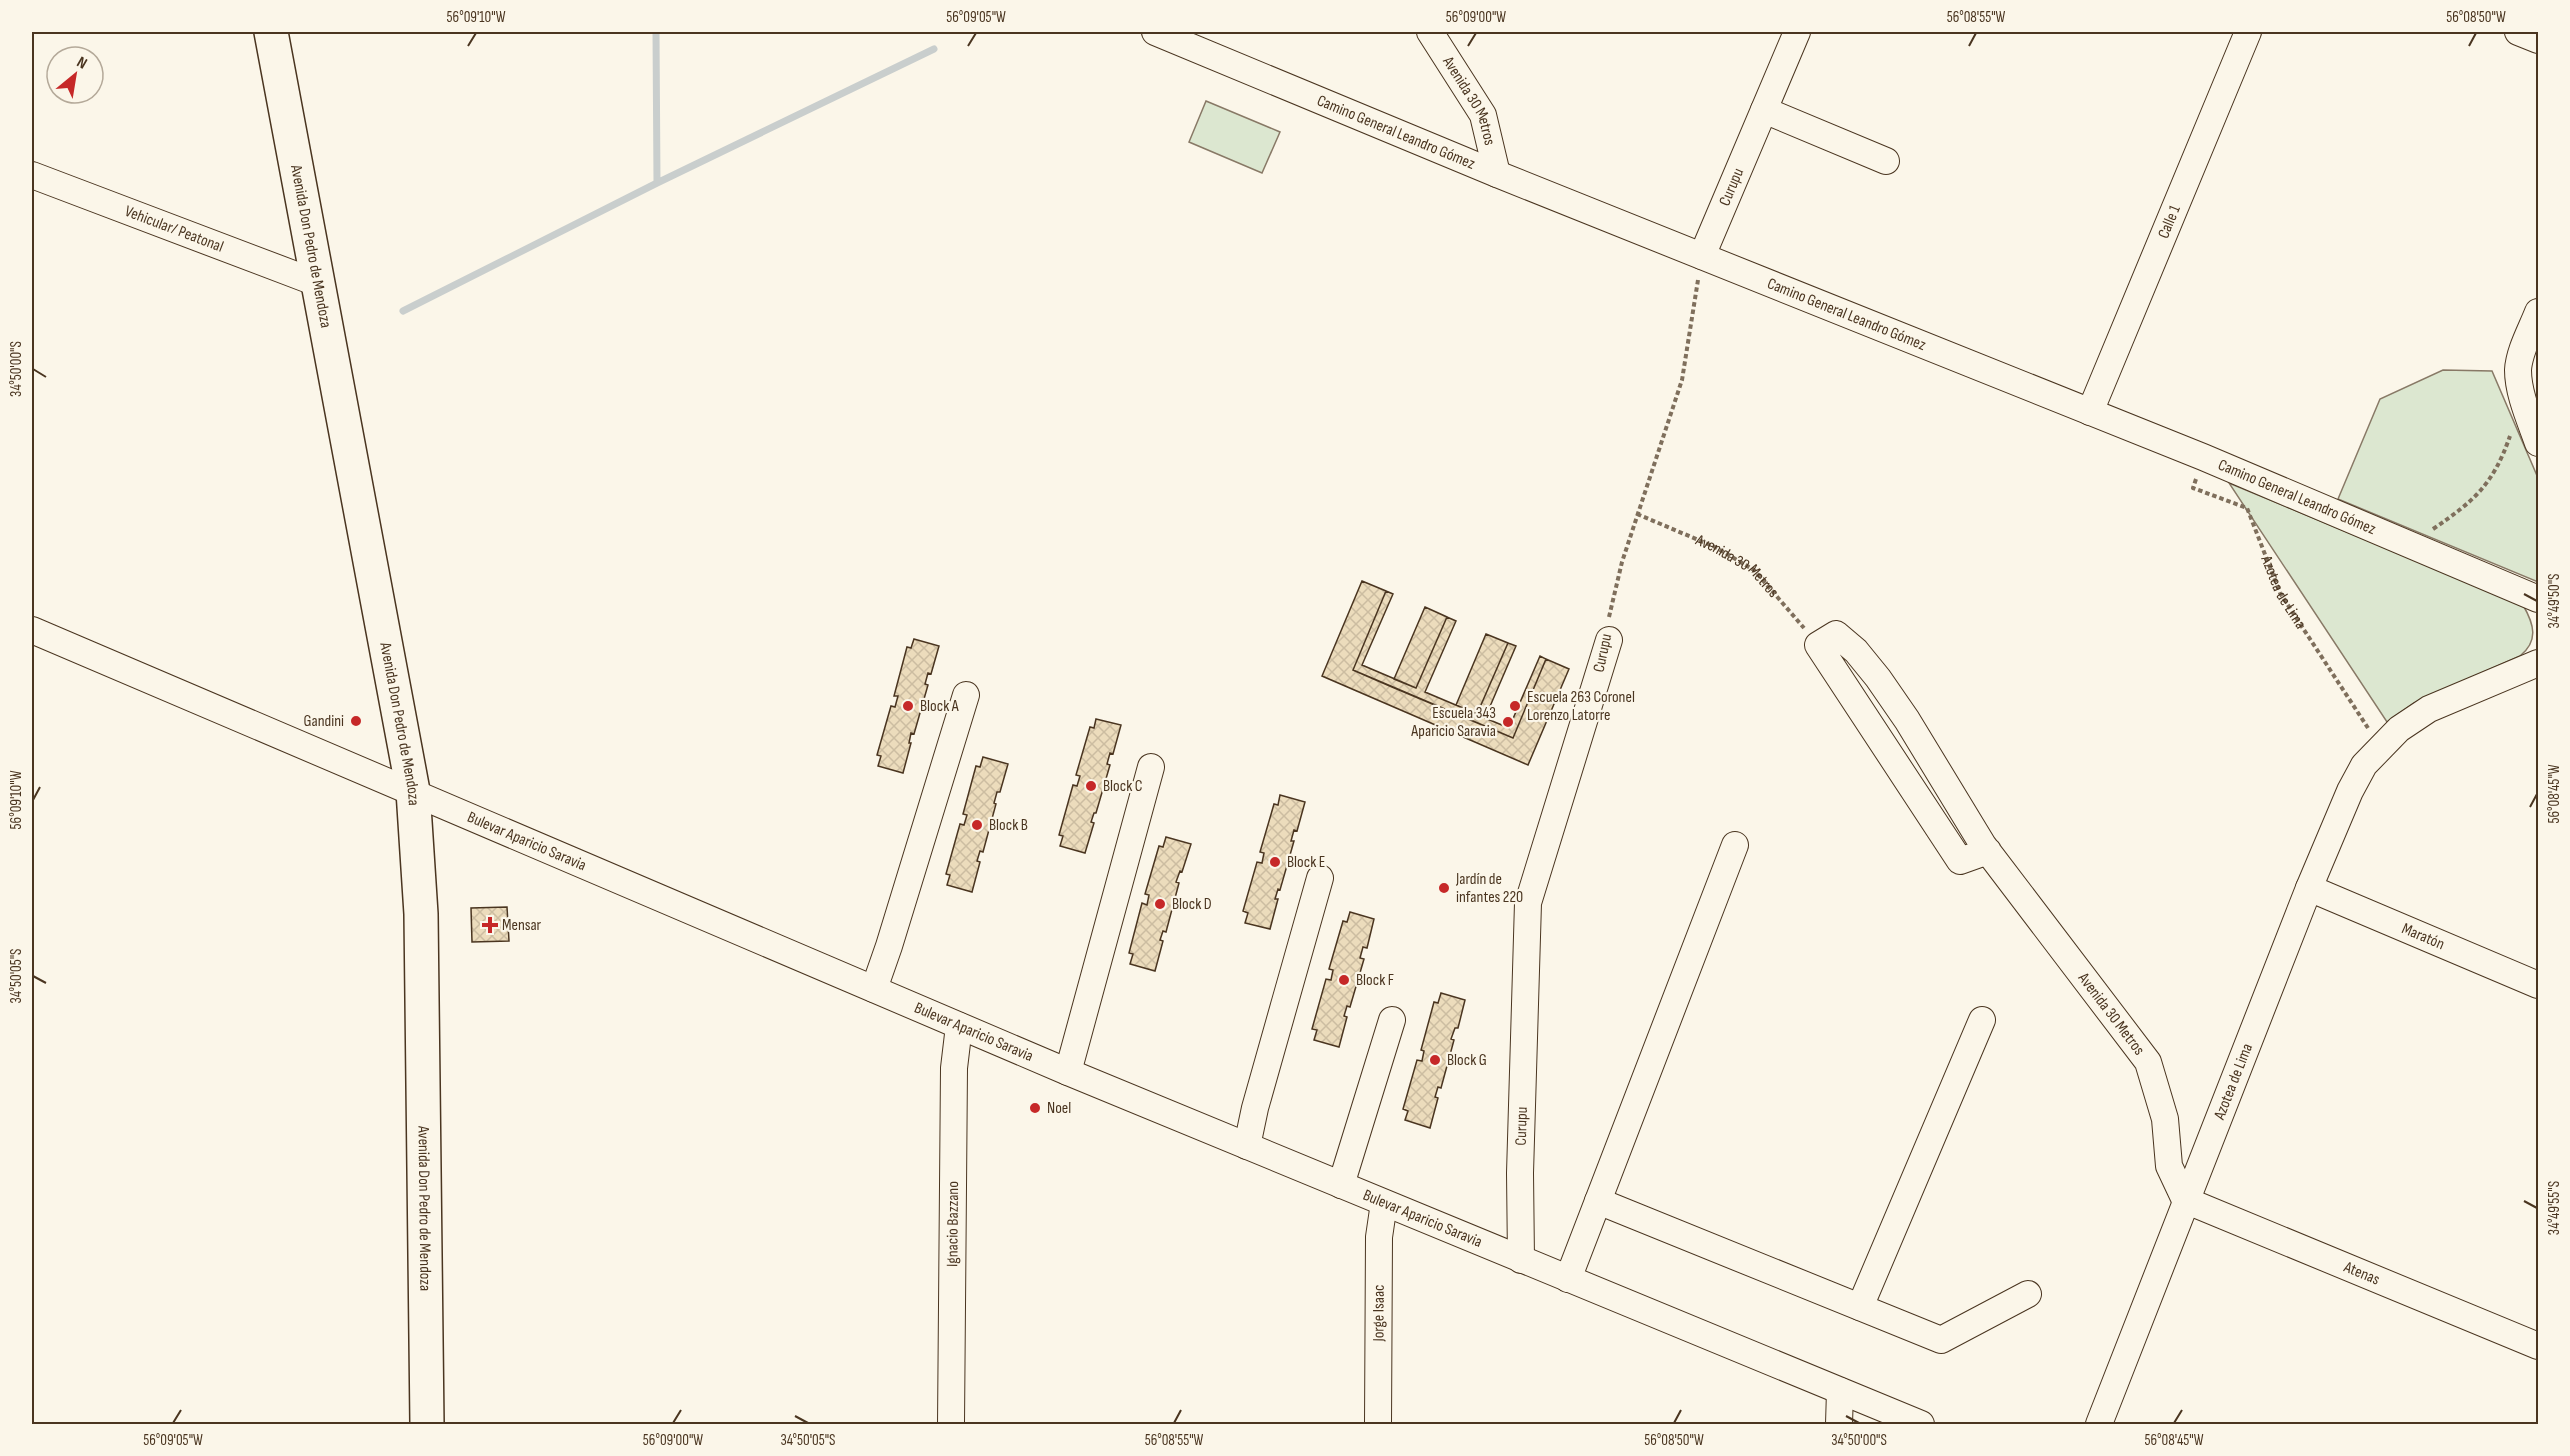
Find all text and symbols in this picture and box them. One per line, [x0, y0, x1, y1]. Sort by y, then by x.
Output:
text: 56°09'10"W [447, 8, 506, 27]
text: 56°09'05"W [946, 8, 1006, 27]
text: 56°09'00"W [1446, 8, 1506, 27]
text: 56°08'55"W [1947, 8, 2006, 27]
text: 56°08'50"W [2446, 8, 2506, 27]
north arrow [45, 45, 105, 105]
street label: Avenida 30 Metros [1438, 52, 1499, 147]
text: N [73, 53, 90, 74]
street label: Camino General Leandro Gómez [1314, 91, 1478, 173]
street label: Avenida Don Pedro de Mendoza [286, 162, 336, 329]
street label: Curupu [1715, 165, 1748, 209]
street label: Vehicular/ Peatonal [122, 202, 226, 256]
street label: Calle 1 [2154, 202, 2185, 241]
street label: Camino General Leandro Gómez [1765, 274, 1929, 355]
text: 34°50'00"S [7, 341, 26, 397]
street label: Camino General Leandro Gómez [2215, 455, 2379, 539]
street label: Avenida 30 Metros [1692, 530, 1783, 602]
street label: Azotea de Lima [2257, 552, 2310, 632]
text: 34°49'50"S [2545, 574, 2564, 628]
street label: Curupu [1590, 632, 1616, 674]
street label: Avenida Don Pedro de Mendoza [376, 640, 423, 806]
place label: Escuela 263 Coronel Lorenzo Latorre [1527, 688, 1635, 725]
place label: Block A [920, 697, 959, 716]
marker: Block A [901, 699, 915, 713]
marker: Escuela 263 Coronel Lorenzo Latorre [1508, 699, 1522, 713]
place label: Escuela 343 Aparicio Saravia [1410, 704, 1496, 741]
place label: Gandini [304, 712, 344, 731]
marker: Gandini [349, 714, 363, 728]
marker: Escuela 343 Aparicio Saravia [1501, 715, 1515, 729]
text: 56°08'45"W [2545, 764, 2564, 824]
text: 56°09'10"W [7, 770, 26, 829]
place label: Block C [1103, 777, 1143, 796]
marker: Block C [1084, 779, 1098, 793]
street label: Bulevar Aparicio Saravia [465, 807, 589, 875]
place label: Block B [989, 816, 1028, 835]
marker: Block B [970, 818, 984, 832]
place label: Block E [1287, 853, 1325, 872]
marker: Block E [1268, 855, 1282, 869]
place label: Jardín de infantes 220 [1455, 870, 1523, 907]
marker: Jardín de infantes 220 [1437, 881, 1451, 895]
place label: Block D [1172, 895, 1212, 914]
marker: Block D [1153, 897, 1167, 911]
place label: Mensar [502, 916, 542, 935]
marker: Mensar [483, 918, 497, 932]
street label: Maratón [2399, 919, 2447, 954]
text: 34°50'05"S [7, 948, 26, 1004]
street label: Avenida 30 Metros [2074, 968, 2149, 1059]
place label: Block F [1356, 971, 1394, 990]
marker: Block F [1337, 973, 1351, 987]
street label: Bulevar Aparicio Saravia [912, 998, 1036, 1066]
street label: Azotea de Lima [2209, 1041, 2257, 1123]
place label: Block G [1447, 1051, 1487, 1070]
marker: Block G [1428, 1053, 1442, 1067]
place label: Noel [1047, 1099, 1071, 1118]
marker: Noel [1028, 1101, 1042, 1115]
street label: Curupu [1511, 1106, 1531, 1146]
street label: Avenida Don Pedro de Mendoza [414, 1125, 435, 1291]
street label: Ignacio Bazzano [943, 1181, 963, 1267]
text: 34°49'55"S [2545, 1181, 2564, 1235]
street label: Bulevar Aparicio Saravia [1360, 1185, 1485, 1251]
street label: Atenas [2340, 1257, 2383, 1289]
street label: Jorge Isaac [1369, 1284, 1388, 1343]
text: 56°09'05"W [143, 1431, 203, 1450]
text: 56°09'00"W [643, 1431, 703, 1450]
text: 34°50'05"S [780, 1431, 836, 1450]
text: 56°08'55"W [1145, 1431, 1204, 1450]
text: 56°08'50"W [1644, 1431, 1704, 1450]
text: 34°50'00"S [1831, 1431, 1887, 1450]
text: 56°08'45"W [2144, 1431, 2204, 1450]

